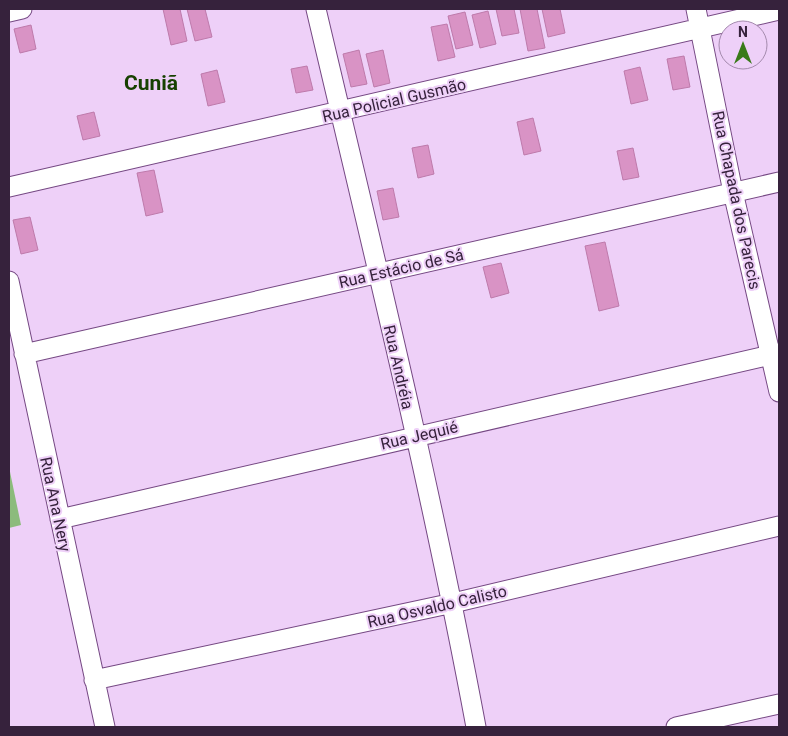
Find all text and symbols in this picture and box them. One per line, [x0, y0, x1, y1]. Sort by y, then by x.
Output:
north arrow [718, 20, 768, 70]
text: N [738, 24, 748, 40]
district label: Cuniã [124, 71, 178, 95]
street label: Rua Policial Gusmão [320, 75, 468, 126]
street label: Rua Chapada dos Parecis [708, 109, 765, 291]
street label: Rua Estácio de Sá [337, 245, 465, 292]
street label: Rua Andréia [380, 323, 417, 411]
street label: Rua Jequié [379, 417, 460, 454]
street label: Rua Ana Nery [36, 455, 75, 554]
street label: Rua Osvaldo Calisto [366, 581, 509, 632]

